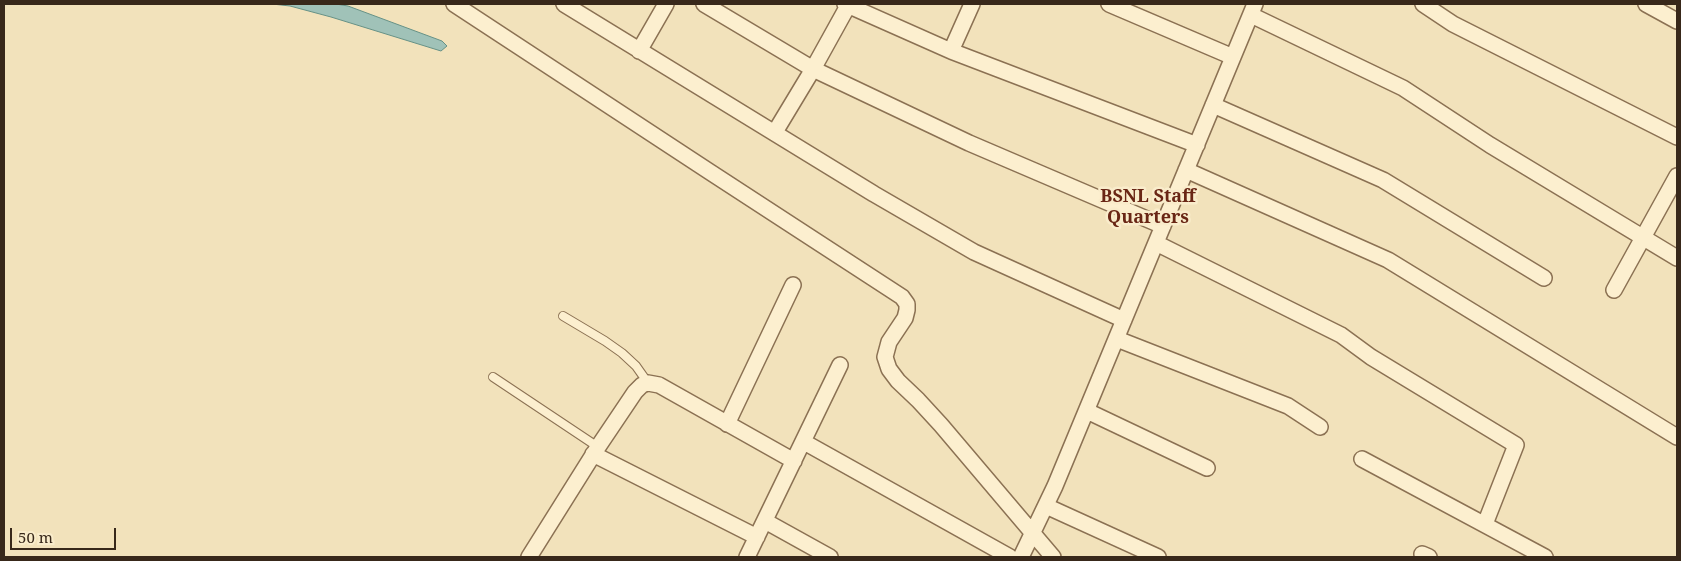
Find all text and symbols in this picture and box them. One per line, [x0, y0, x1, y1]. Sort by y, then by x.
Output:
district label: BSNL Staff Quarters [1100, 186, 1196, 228]
scale bar [12, 518, 119, 550]
text: 50 m [18, 527, 53, 547]

